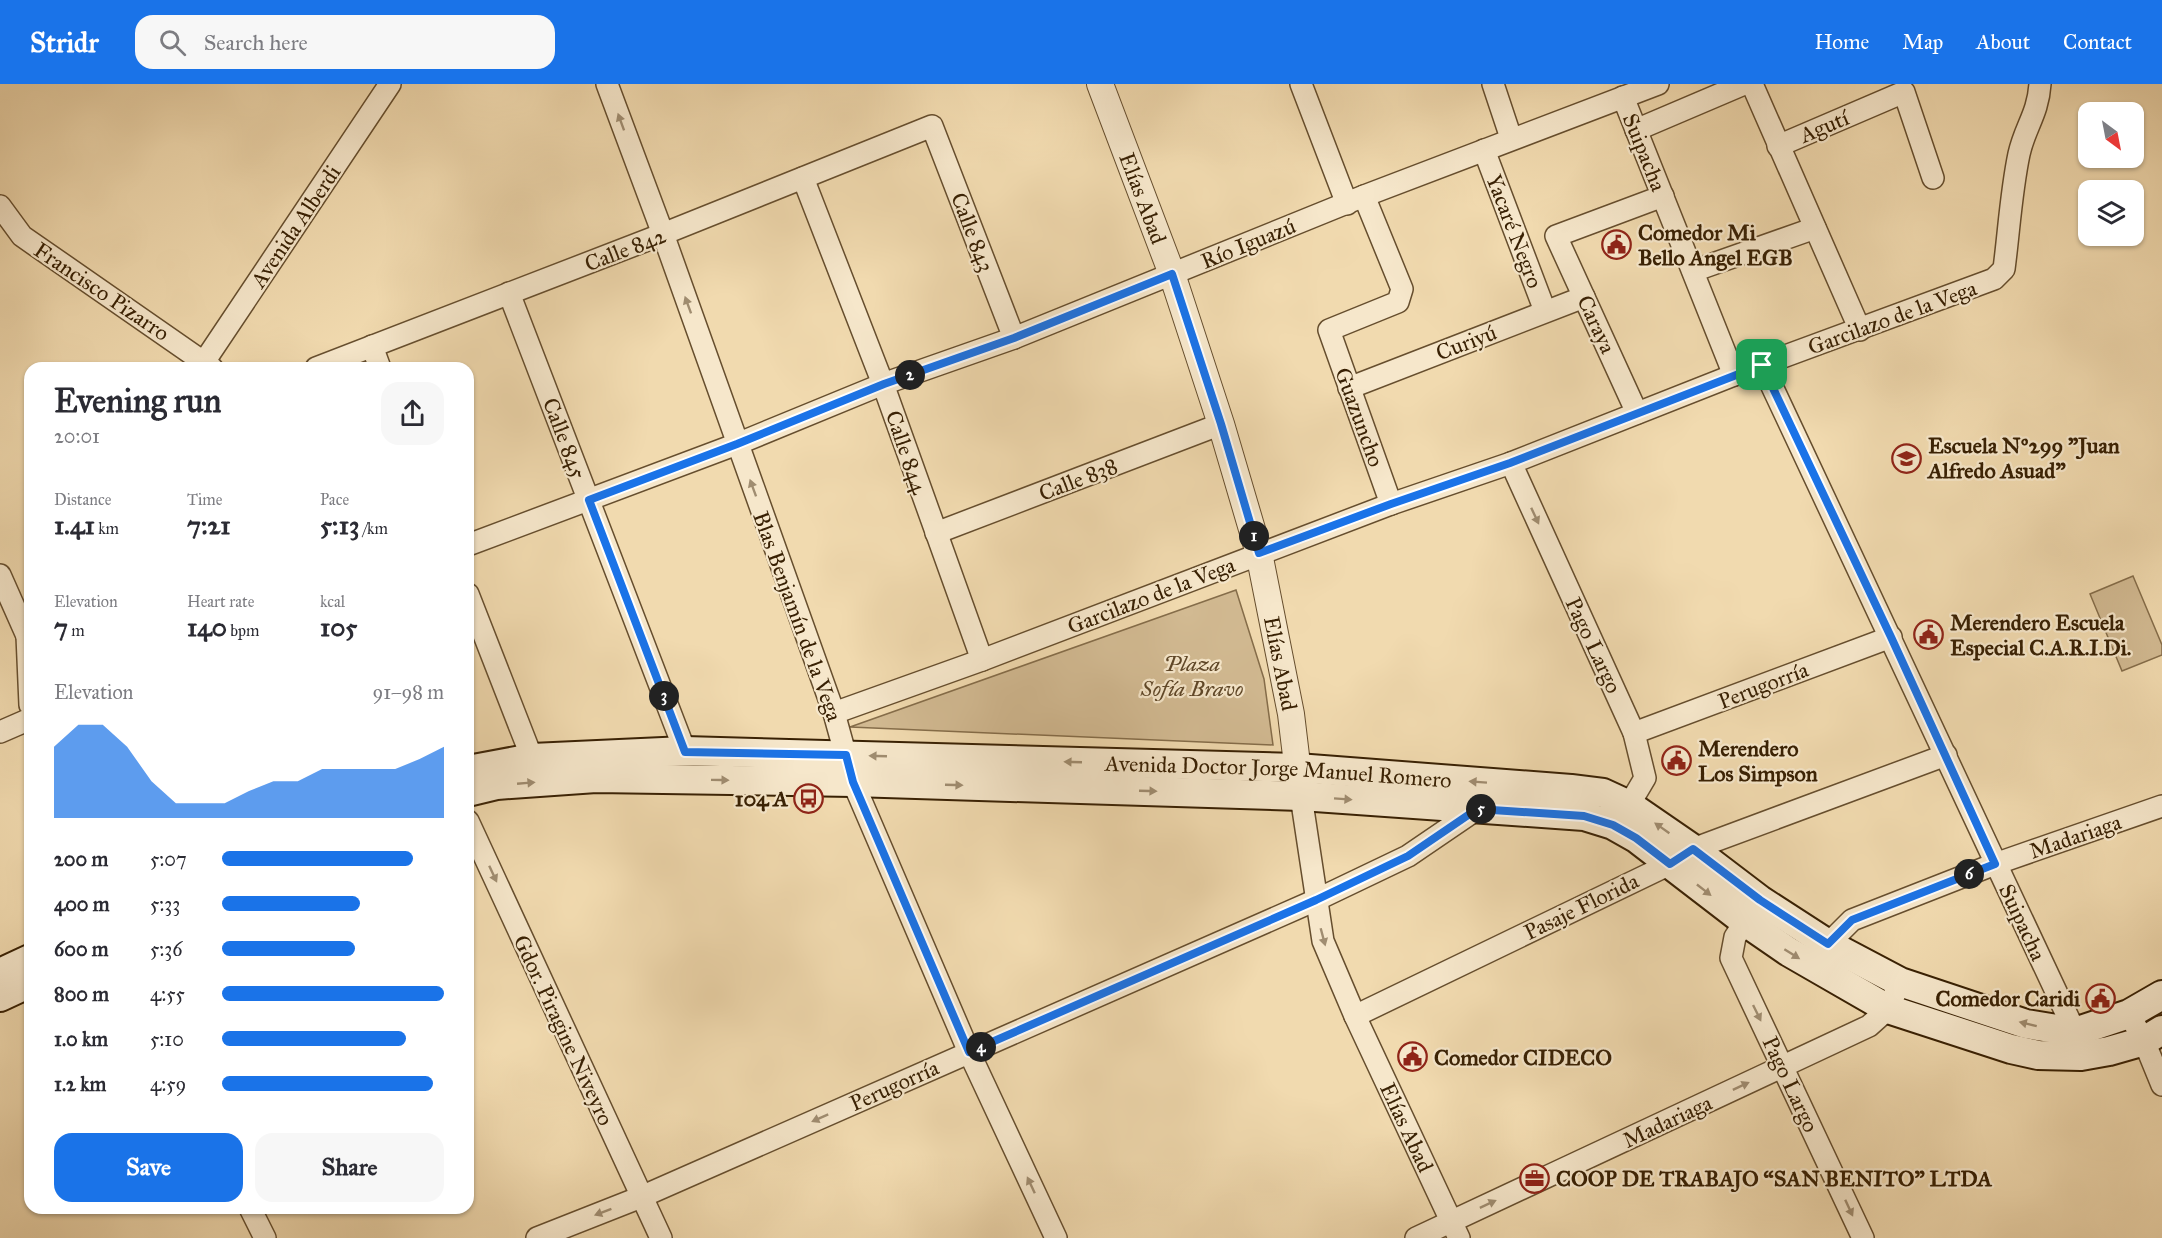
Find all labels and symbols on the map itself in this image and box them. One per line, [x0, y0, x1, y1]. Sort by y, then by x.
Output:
north arrow [2078, 102, 2144, 168]
street label: Agutí [1795, 104, 1854, 149]
street label: Suipacha [1617, 109, 1673, 196]
one-way arrow [615, 112, 625, 130]
street label: Elías Abad [1113, 149, 1172, 248]
street label: Avenida Alberdi [244, 160, 346, 294]
street label: Yacaré Negro [1481, 171, 1549, 292]
street label: Calle 843 [945, 189, 1000, 276]
street label: Río Iguazú [1197, 212, 1300, 275]
place label: Comedor Mi Bello Angel EGB [1638, 219, 1793, 271]
street label: Calle 842 [581, 222, 670, 277]
public building icon: Comedor Mi Bello Angel EGB [1601, 229, 1633, 261]
street label: Francisco Pizarro [29, 236, 175, 347]
street label: Garcilazo de la Vega [1804, 274, 1981, 361]
street label: Caraya [1571, 291, 1622, 358]
one-way arrow [682, 296, 692, 314]
street label: Curiyú [1432, 319, 1501, 366]
pin [1736, 339, 1787, 390]
pin: 2 [895, 360, 925, 390]
street label: Guazuncho [1329, 364, 1390, 470]
street label: Calle 845 [537, 394, 592, 482]
street label: Calle 844 [880, 407, 934, 498]
place label: Escuela Nº299 "Juan Alfredo Asuad" [1926, 432, 2120, 484]
school or university icon: Escuela Nº299 "Juan Alfredo Asuad" [1891, 442, 1923, 474]
street label: Calle 838 [1035, 452, 1121, 507]
one-way arrow [748, 479, 758, 497]
one-way arrow [1531, 507, 1540, 525]
street label: Blas Benjamín de la Vega [747, 508, 848, 725]
pin: 1 [1239, 521, 1269, 551]
street label: Garcilazo de la Vega [1063, 551, 1240, 640]
street label: Pago Largo [1560, 593, 1628, 698]
place label: Merendero Escuela Especial C.A.R.I.Di. [1950, 609, 2131, 661]
street label: Elías Abad [1258, 614, 1303, 713]
public building icon: Merendero Escuela Especial C.A.R.I.Di. [1913, 619, 1945, 651]
park label: Plaza Sofía Bravo [1140, 650, 1243, 702]
street label: Perugorría [1714, 656, 1813, 715]
pin: 3 [649, 681, 679, 711]
place label: Merendero Los Simpson [1698, 735, 1818, 787]
public building icon: Merendero Los Simpson [1661, 745, 1693, 777]
street label: Avenida Doctor Jorge Manuel Romero [1104, 750, 1453, 794]
one-way arrow [869, 751, 888, 761]
one-way arrow [1064, 757, 1083, 766]
one-way arrow [711, 775, 730, 785]
one-way arrow [1468, 777, 1487, 786]
one-way arrow [516, 778, 535, 788]
one-way arrow [944, 781, 963, 790]
bus stop icon: 104 A [793, 782, 825, 814]
place label: 104 A [735, 785, 788, 812]
one-way arrow [1139, 787, 1158, 796]
one-way arrow [1334, 794, 1353, 804]
pin: 5 [1466, 794, 1496, 824]
street label: Madariaga [2026, 808, 2125, 865]
one-way arrow [1654, 823, 1670, 834]
pin: 6 [1954, 859, 1984, 889]
one-way arrow [488, 866, 497, 883]
street label: Pasaje Florida [1520, 867, 1644, 946]
street label: Suipacha [1993, 880, 2052, 965]
one-way arrow [1696, 884, 1712, 897]
one-way arrow [1319, 927, 1329, 946]
street label: Gdor. Piragine Niveyro [508, 931, 620, 1130]
one-way arrow [1784, 949, 1800, 960]
public building icon: Comedor Caridi [2085, 982, 2117, 1014]
place label: Comedor Caridi [1935, 985, 2081, 1012]
one-way arrow [1753, 1004, 1762, 1021]
one-way arrow [2019, 1019, 2037, 1029]
pin: 4 [966, 1032, 996, 1062]
street label: Pago Largo [1757, 1032, 1825, 1137]
public building icon: Comedor CIDECO [1397, 1041, 1429, 1073]
place label: Comedor CIDECO [1434, 1044, 1612, 1071]
street label: Perugorría [846, 1054, 944, 1117]
street label: Elías Abad [1374, 1078, 1439, 1176]
one-way arrow [1733, 1082, 1750, 1091]
street label: Madariaga [1618, 1089, 1717, 1154]
one-way arrow [811, 1114, 829, 1123]
office icon: COOP DE TRABAJO “SAN BENITO” LTDA [1519, 1162, 1551, 1194]
place label: COOP DE TRABAJO “SAN BENITO” LTDA [1556, 1165, 1992, 1193]
one-way arrow [1027, 1177, 1036, 1194]
one-way arrow [1480, 1199, 1498, 1209]
one-way arrow [1845, 1200, 1854, 1217]
one-way arrow [593, 1207, 611, 1217]

